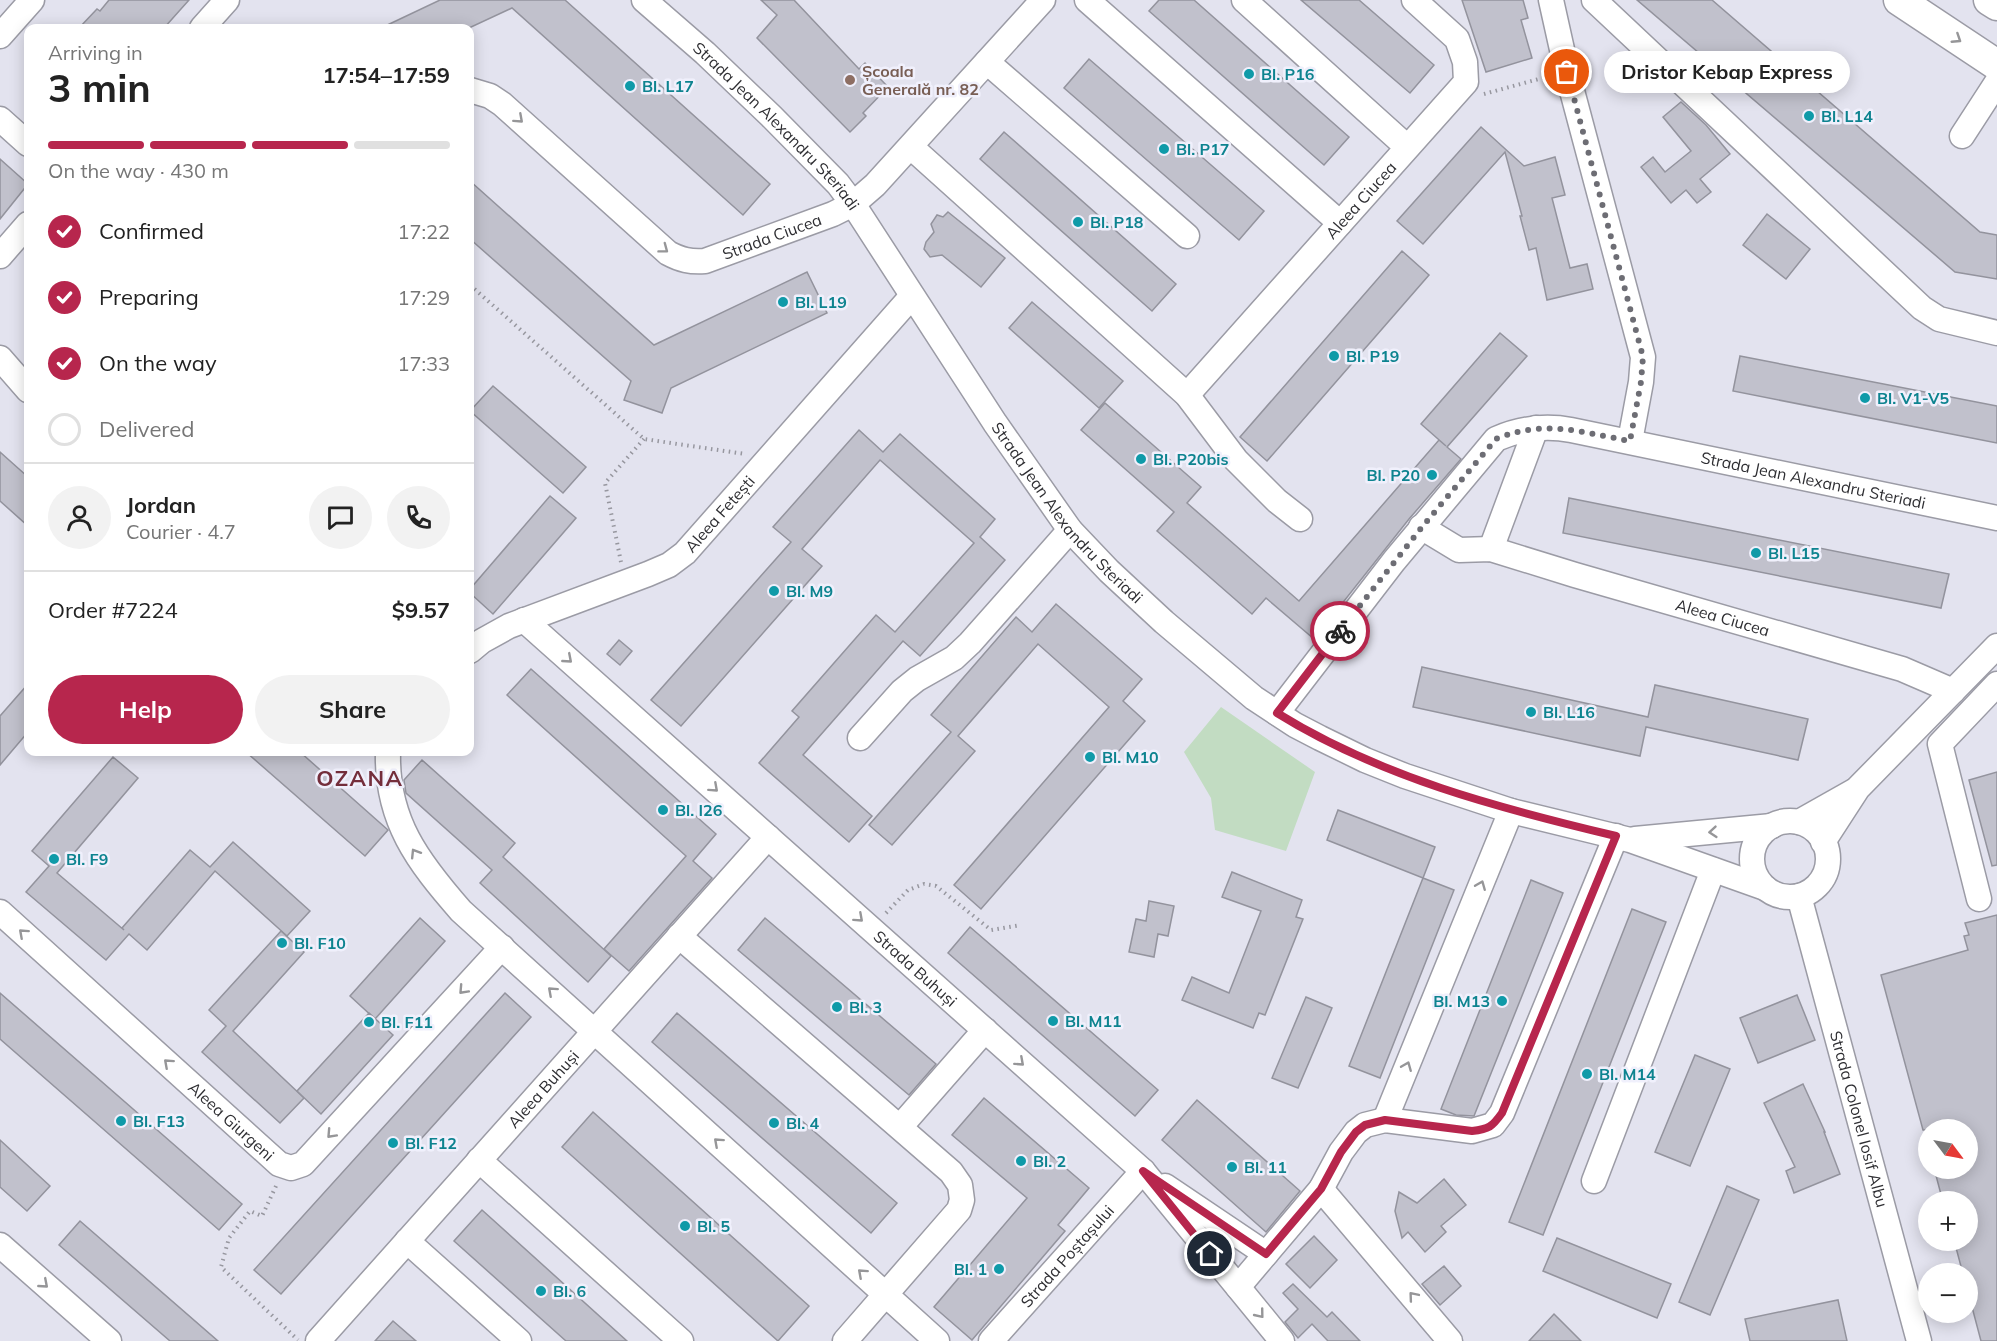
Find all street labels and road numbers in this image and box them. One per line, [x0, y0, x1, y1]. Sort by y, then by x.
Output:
street label: Strada Jean Alexandru Steriadi [689, 37, 864, 214]
street label: Aleea Ciucea [1321, 157, 1400, 243]
street label: Strada Ciucea [719, 209, 824, 264]
street label: Strada Jean Alexandru Steriadi [987, 418, 1147, 607]
street label: Strada Jean Alexandru Steriadi [1699, 447, 1927, 513]
street label: Aleea Fetești [680, 471, 759, 556]
street label: Aleea Ciucea [1673, 594, 1772, 640]
street label: Strada Buhuși [870, 926, 961, 1011]
street label: Strada Colonel Iosif Albu [1826, 1029, 1892, 1209]
street label: Aleea Buhuși [503, 1046, 583, 1132]
street label: Aleea Giurgeni [184, 1077, 279, 1165]
street label: Strada Poștașului [1016, 1201, 1118, 1311]

